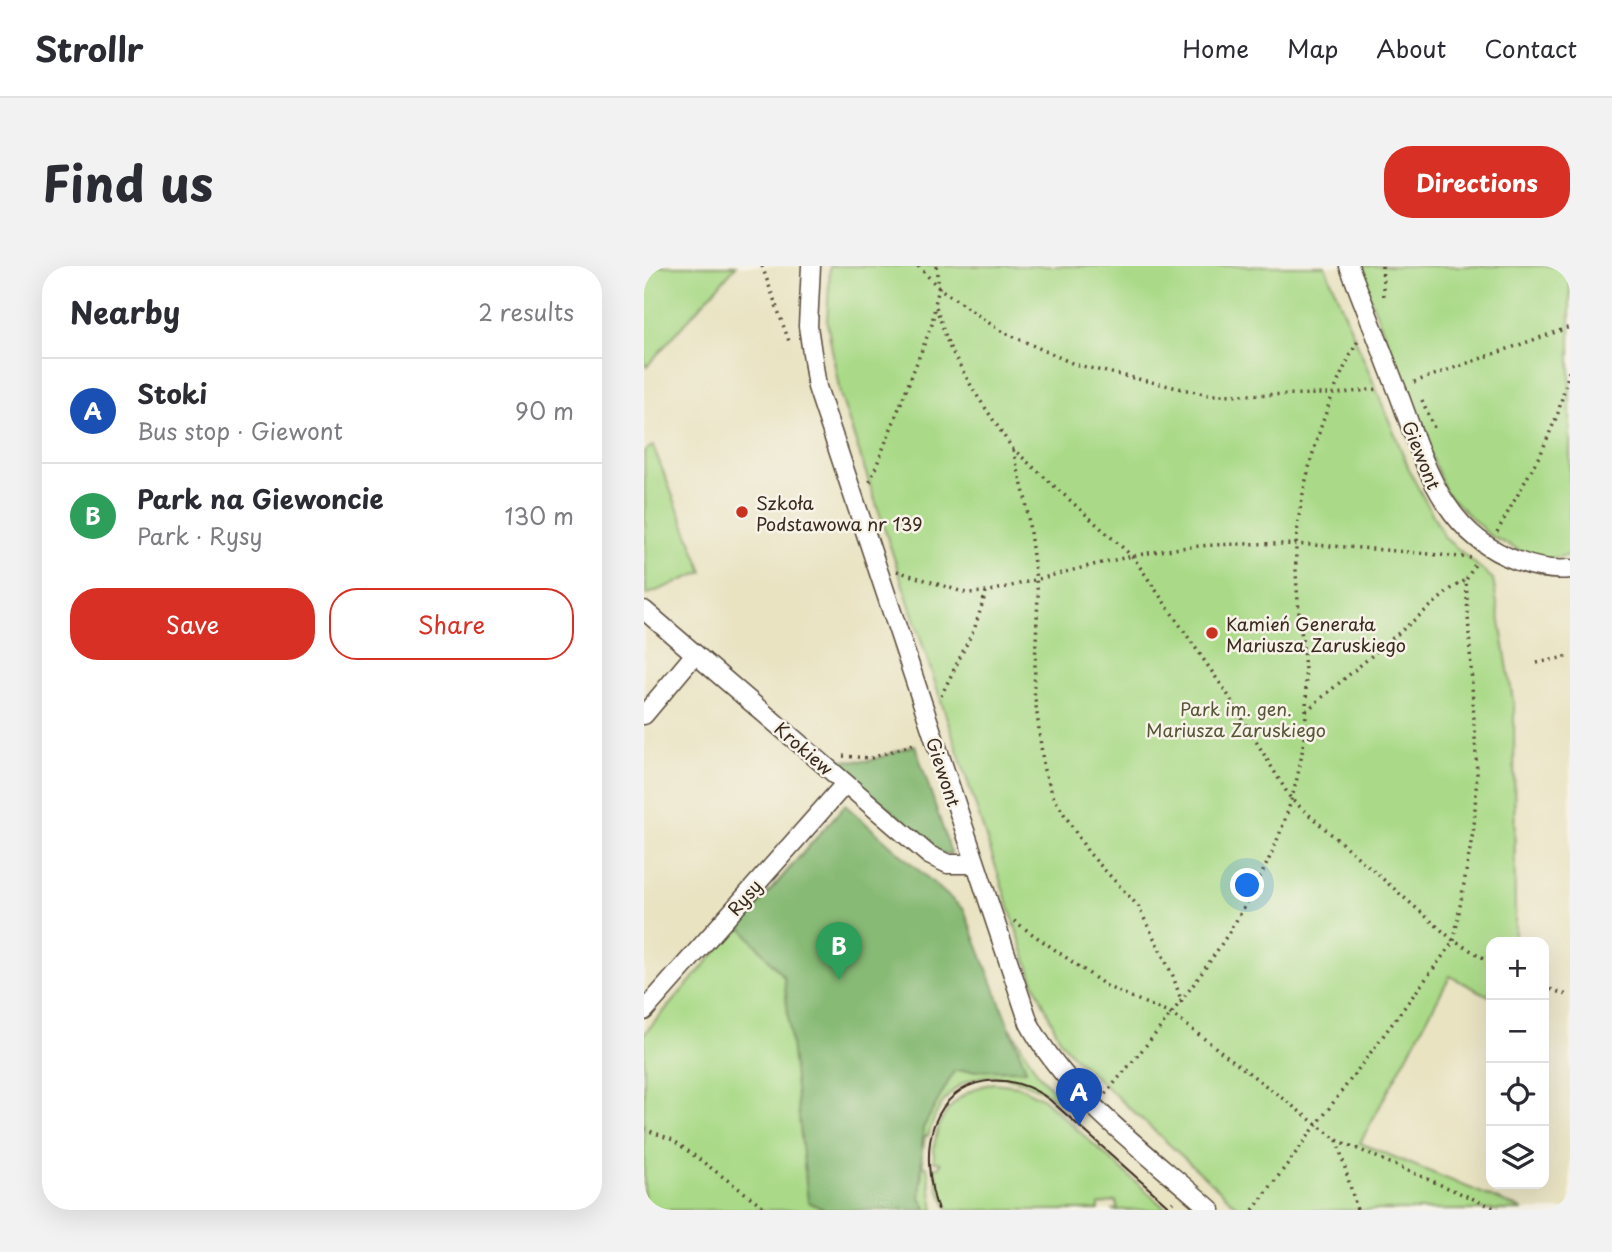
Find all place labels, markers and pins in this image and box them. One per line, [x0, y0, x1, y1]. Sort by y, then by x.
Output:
place label: Szkoła Podstawowa nr 139 [756, 489, 923, 537]
marker: Szkoła Podstawowa nr 139 [734, 504, 750, 520]
place label: Kamień Generała Mariusza Zaruskiego [1226, 610, 1406, 658]
marker: Kamień Generała Mariusza Zaruskiego [1204, 625, 1220, 641]
pin: B [816, 922, 862, 980]
pin: A [1056, 1068, 1102, 1126]

